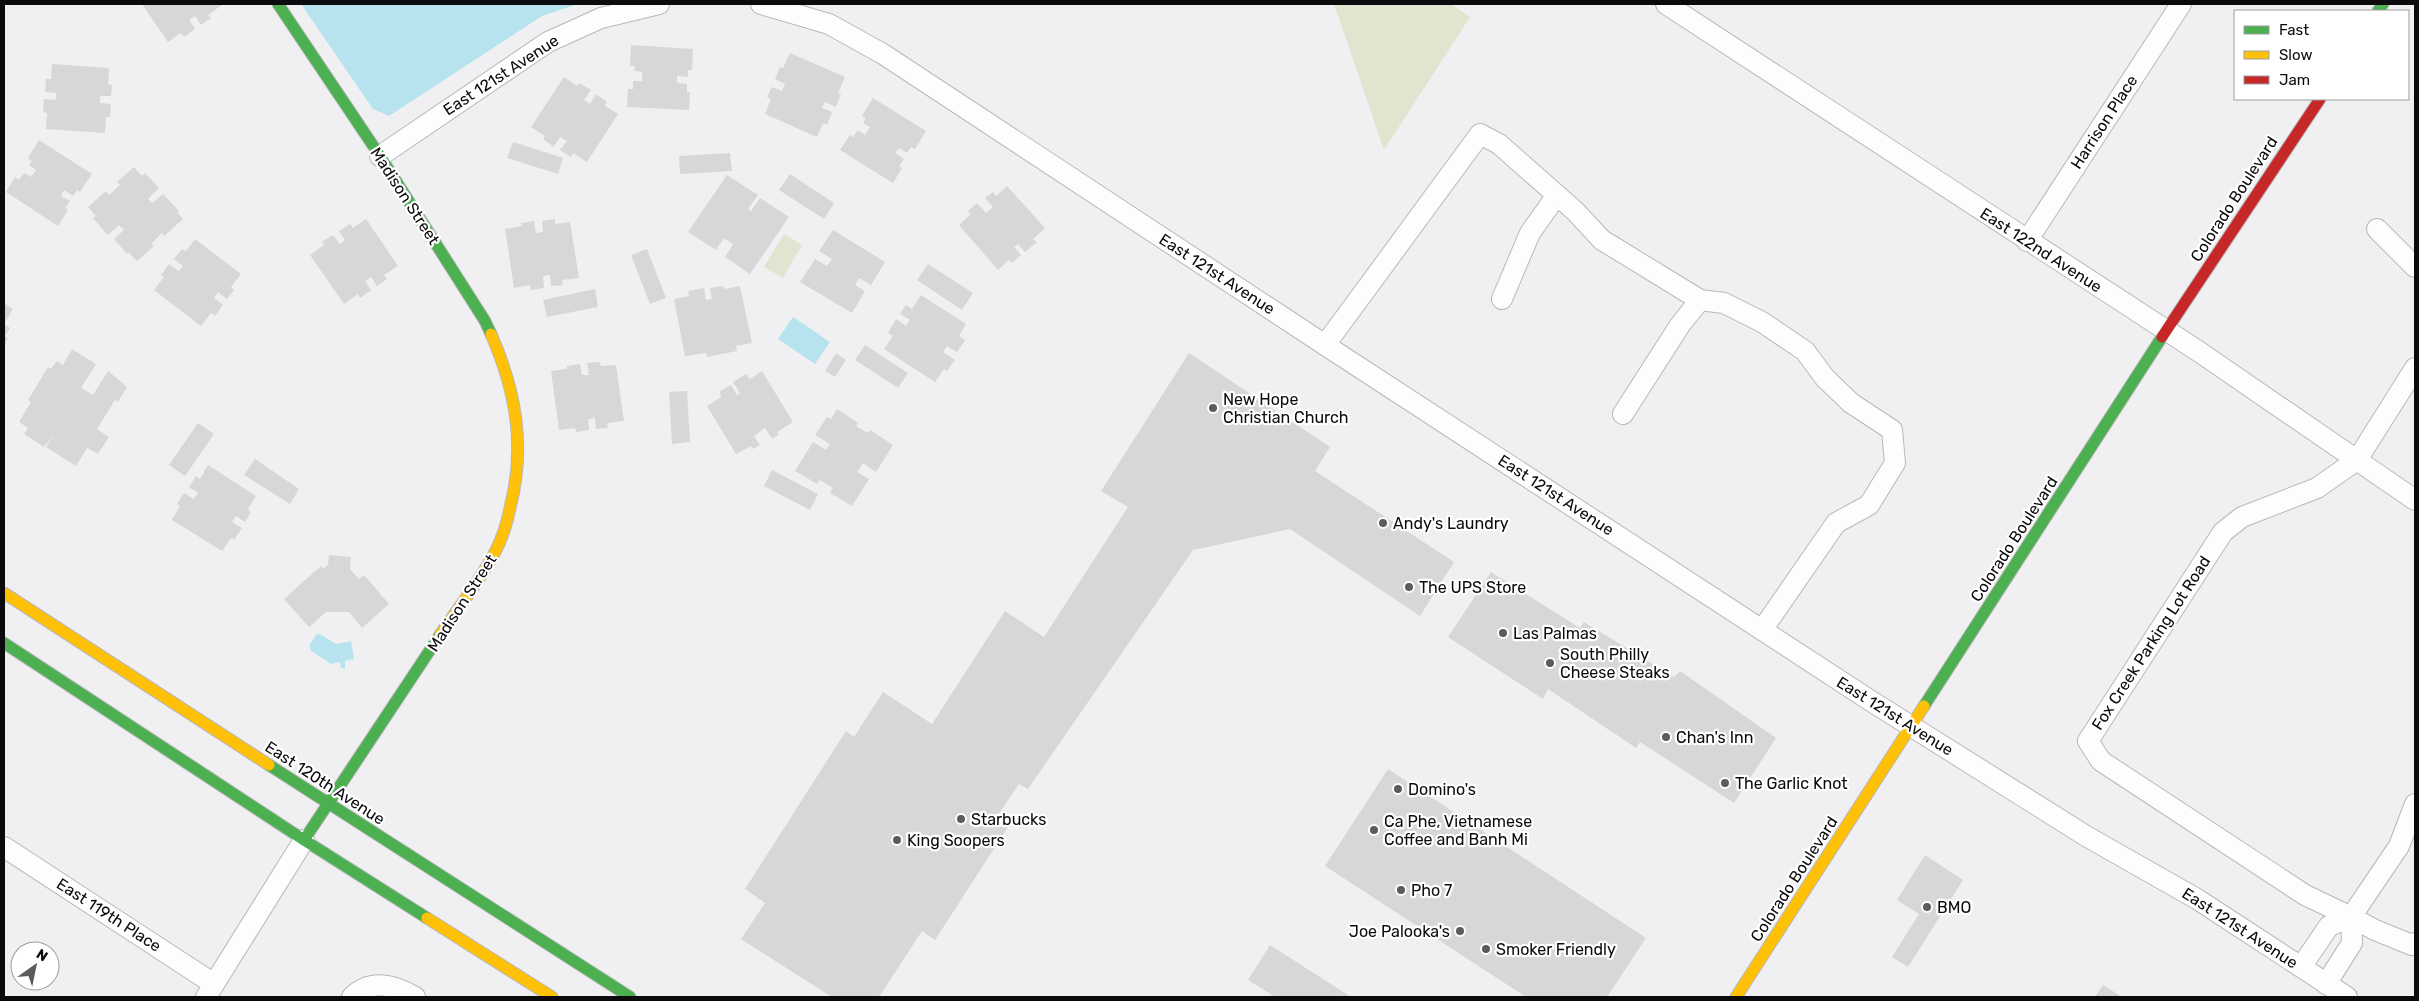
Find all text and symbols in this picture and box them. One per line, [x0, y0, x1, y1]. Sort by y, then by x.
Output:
legend [2234, 10, 2409, 100]
text: Fast [2279, 21, 2309, 39]
street label: East 121st Avenue [440, 31, 562, 119]
text: Slow [2279, 46, 2312, 64]
street label: Harrison Place [2067, 71, 2141, 172]
text: Jam [2279, 71, 2310, 89]
street label: Colorado Boulevard [2186, 133, 2282, 265]
street label: Madison Street [366, 144, 444, 248]
street label: East 122nd Avenue [1977, 204, 2105, 296]
street label: East 121st Avenue [1156, 230, 1278, 318]
place label: New Hope Christian Church [1223, 390, 1349, 427]
marker: New Hope Christian Church [1207, 402, 1219, 414]
street label: East 121st Avenue [1495, 451, 1617, 539]
street label: Colorado Boulevard [1966, 473, 2062, 605]
place label: Andy's Laundry [1393, 514, 1509, 533]
marker: Andy's Laundry [1377, 517, 1389, 529]
street label: Madison Street [423, 551, 501, 655]
street label: Fox Creek Parking Lot Road [2088, 552, 2214, 734]
place label: The UPS Store [1419, 578, 1526, 597]
marker: The UPS Store [1403, 581, 1415, 593]
place label: Las Palmas [1513, 624, 1597, 643]
marker: Las Palmas [1497, 627, 1509, 639]
place label: South Philly Cheese Steaks [1560, 645, 1670, 682]
marker: South Philly Cheese Steaks [1544, 657, 1556, 669]
street label: East 121st Avenue [1833, 672, 1957, 760]
place label: Chan's Inn [1676, 728, 1753, 747]
marker: Chan's Inn [1660, 731, 1672, 743]
street label: East 120th Avenue [262, 737, 388, 829]
place label: The Garlic Knot [1735, 774, 1848, 793]
marker: The Garlic Knot [1719, 777, 1731, 789]
place label: Domino's [1408, 780, 1476, 799]
marker: Domino's [1392, 783, 1404, 795]
place label: Starbucks [971, 810, 1046, 829]
place label: Ca Phe, Vietnamese Coffee and Banh Mi [1384, 812, 1532, 849]
marker: Starbucks [955, 813, 967, 825]
street label: Colorado Boulevard [1746, 813, 1842, 945]
marker: Ca Phe, Vietnamese Coffee and Banh Mi [1368, 824, 1380, 836]
place label: King Soopers [907, 831, 1005, 850]
marker: King Soopers [891, 834, 903, 846]
street label: East 119th Place [53, 874, 165, 956]
place label: Pho 7 [1411, 881, 1452, 900]
marker: Pho 7 [1395, 884, 1407, 896]
street label: East 121st Avenue [2179, 884, 2301, 972]
place label: BMO [1937, 898, 1971, 917]
marker: BMO [1921, 901, 1933, 913]
place label: Joe Palooka's [1349, 922, 1450, 941]
marker: Joe Palooka's [1454, 925, 1466, 937]
place label: Smoker Friendly [1496, 940, 1616, 959]
north arrow [10, 941, 60, 991]
marker: Smoker Friendly [1480, 943, 1492, 955]
text: N [33, 946, 51, 965]

